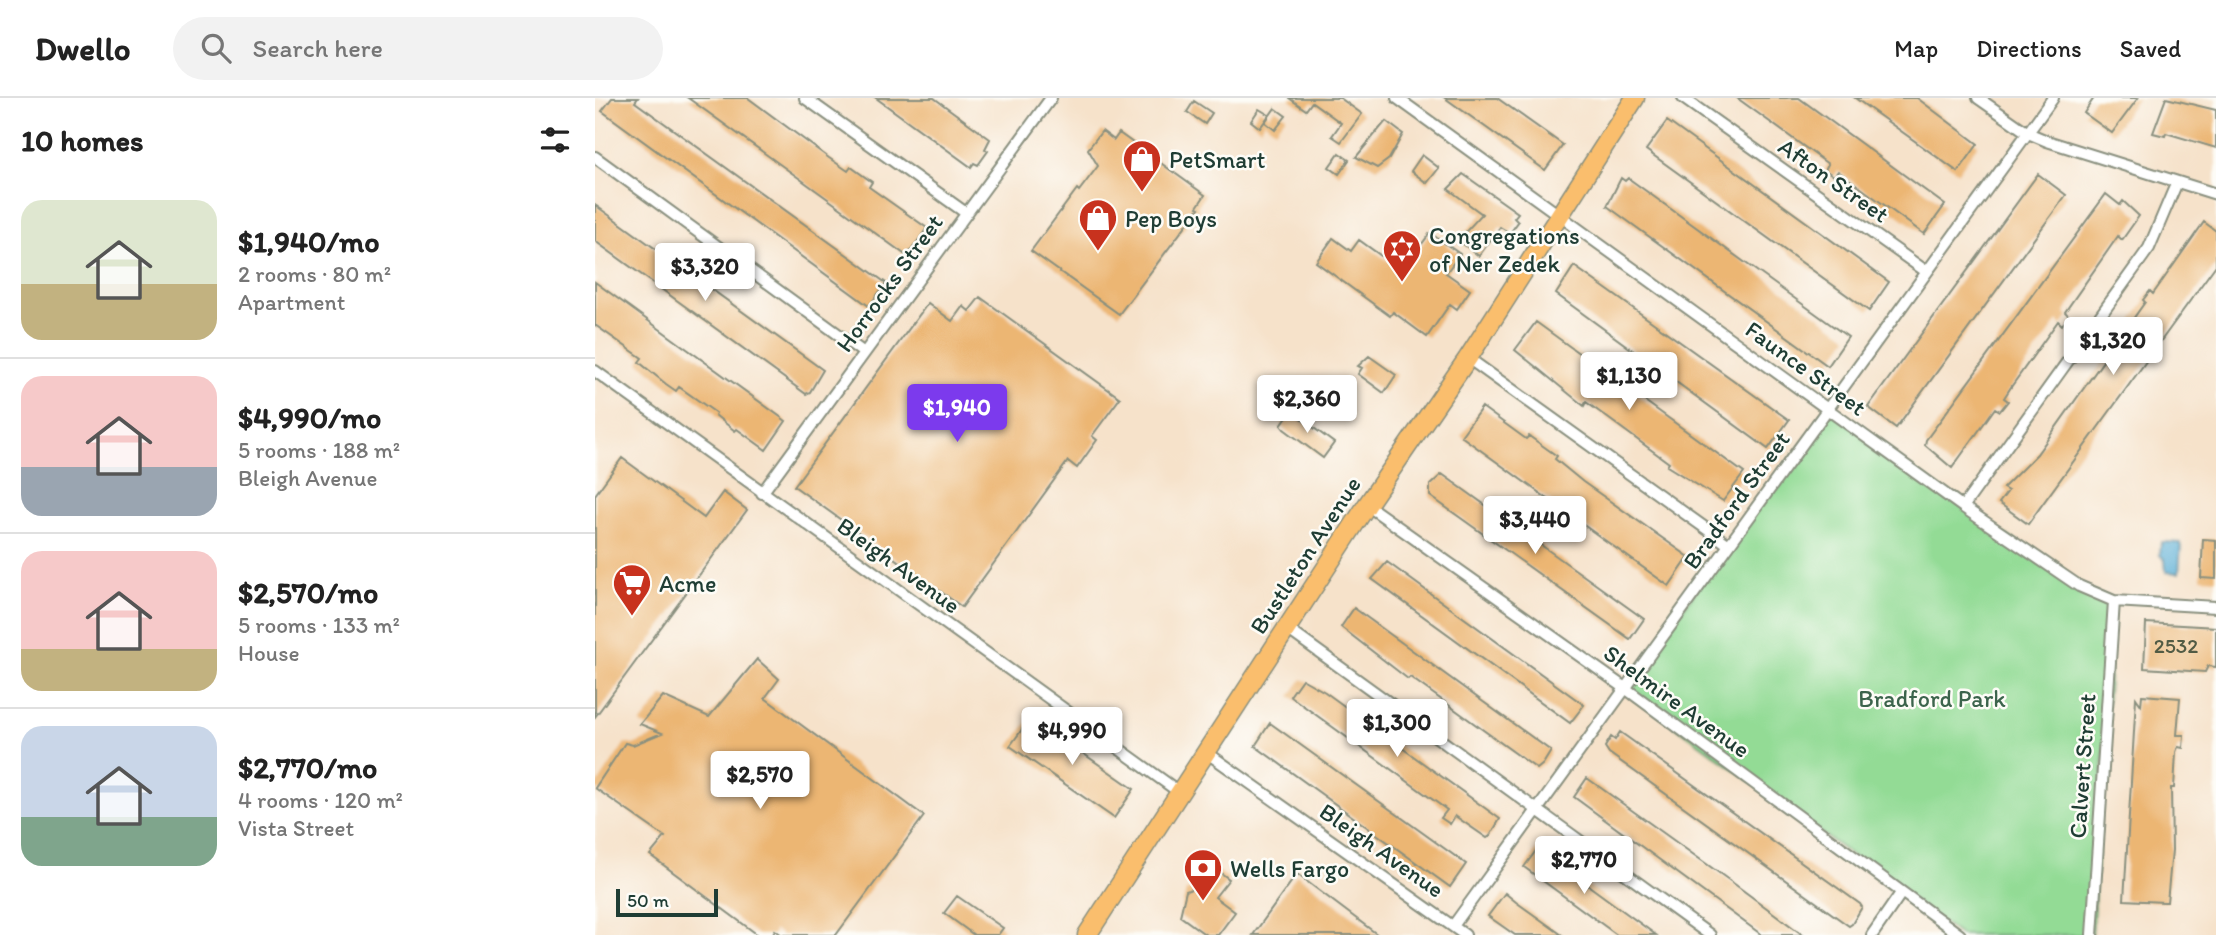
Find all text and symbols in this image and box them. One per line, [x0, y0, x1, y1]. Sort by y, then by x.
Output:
search box [173, 17, 663, 80]
text: Dwello [35, 29, 131, 68]
icon: search [197, 29, 235, 67]
text: Search here [253, 32, 383, 64]
text: Map [1894, 34, 1938, 63]
text: Directions [1976, 34, 2082, 63]
text: Saved [2120, 34, 2181, 63]
icon: filters [536, 121, 574, 159]
text: 10 homes [21, 122, 144, 159]
street label: Afton Street [1773, 131, 1895, 229]
shop icon: PetSmart [1121, 138, 1163, 193]
place label: PetSmart [1169, 145, 1266, 174]
shop icon: Pep Boys [1077, 197, 1119, 252]
place label: Pep Boys [1125, 204, 1217, 233]
street label: Horrocks Street [829, 208, 949, 358]
place label: Congregations of Ner Zedek [1429, 221, 1580, 278]
text: $1,940/mo [238, 223, 380, 260]
icon: home [77, 228, 161, 312]
synagogue icon: Congregations of Ner Zedek [1381, 228, 1423, 283]
pin: $3,320 [648, 244, 762, 303]
text: $3,320 [671, 252, 739, 280]
text: 2 rooms · 80 m² [238, 260, 391, 288]
text: Apartment [238, 288, 345, 316]
street label: Faunce Street [1740, 314, 1872, 422]
pin: $1,320 [2056, 317, 2170, 377]
text: $1,320 [2080, 326, 2146, 354]
pin: $1,130 [1572, 352, 1686, 412]
text: $1,130 [1596, 361, 1662, 389]
pin: $2,360 [1250, 376, 1364, 435]
pin: $1,940 [900, 384, 1014, 444]
text: $2,360 [1273, 384, 1341, 412]
text: $1,940 [923, 393, 991, 421]
text: $4,990/mo [238, 399, 381, 436]
icon: home [77, 404, 161, 488]
street label: Bradford Street [1676, 425, 1796, 575]
text: 5 rooms · 188 m² [238, 436, 400, 464]
text: Bleigh Avenue [238, 464, 377, 492]
street label: Bustleton Avenue [1243, 471, 1367, 639]
pin: $3,440 [1478, 496, 1592, 556]
text: $3,440 [1499, 505, 1571, 533]
street label: Bleigh Avenue [832, 511, 966, 619]
supermarket icon: Acme [611, 562, 653, 617]
place label: Acme [659, 569, 716, 598]
text: $2,570/mo [238, 574, 378, 611]
icon: home [77, 579, 161, 663]
text: 5 rooms · 133 m² [238, 611, 400, 639]
house number: 2532 [2154, 633, 2198, 658]
street label: Shelmire Avenue [1598, 638, 1756, 764]
text: House [238, 639, 300, 667]
park label: Bradford Park [1858, 684, 2006, 713]
street label: Calvert Street [2062, 693, 2102, 839]
pin: $1,300 [1340, 700, 1454, 759]
pin: $4,990 [1015, 708, 1129, 767]
text: $1,300 [1363, 708, 1431, 736]
text: $4,990 [1037, 716, 1107, 744]
text: $2,770/mo [238, 749, 377, 786]
pin: $2,570 [703, 752, 817, 811]
icon: home [77, 754, 161, 838]
text: $2,570 [727, 760, 793, 788]
text: 4 rooms · 120 m² [238, 786, 403, 814]
street label: Bleigh Avenue [1314, 796, 1450, 904]
text: Vista Street [238, 814, 354, 842]
pin: $2,770 [1527, 836, 1641, 896]
text: $2,770 [1551, 845, 1617, 873]
bank icon: Wells Fargo [1182, 847, 1224, 902]
place label: Wells Fargo [1230, 854, 1349, 883]
scale bar [616, 886, 717, 918]
text: 50 m [627, 889, 669, 912]

